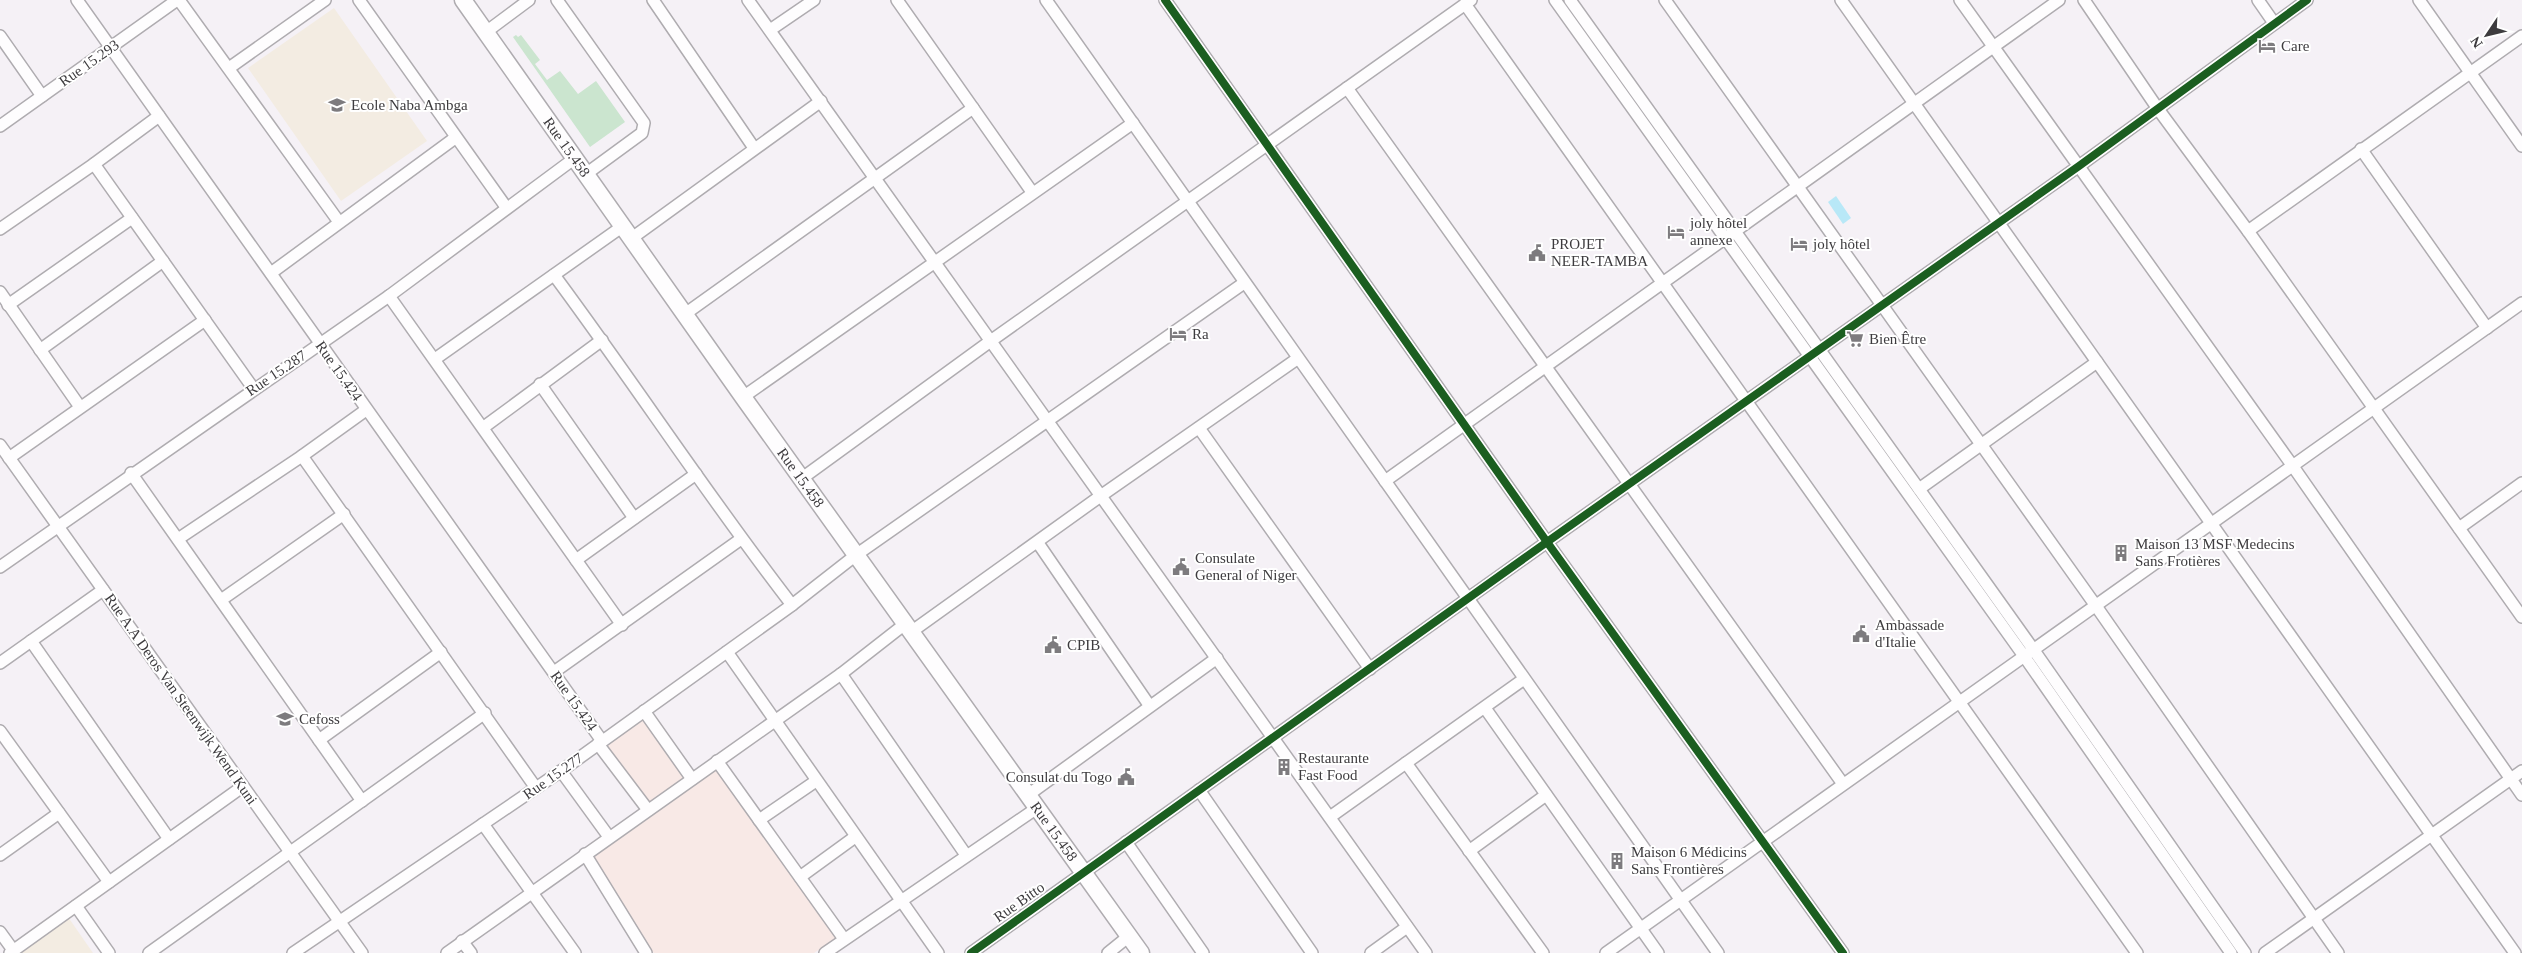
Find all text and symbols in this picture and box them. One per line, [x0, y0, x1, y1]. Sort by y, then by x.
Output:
north arrow [2462, 10, 2512, 60]
text: N [2468, 34, 2486, 51]
hotel icon: Care [2257, 36, 2277, 56]
street label: Rue 15.293 [56, 37, 122, 89]
place label: Care [2281, 38, 2310, 54]
school or university icon: Ecole Naba Ambga [327, 95, 347, 115]
place label: Ecole Naba Ambga [351, 97, 468, 113]
street label: Rue 15.458 [540, 114, 593, 180]
place label: joly hôtel annexe [1689, 215, 1747, 248]
hotel icon: joly hôtel annexe [1666, 222, 1686, 242]
hotel icon: joly hôtel [1789, 234, 1809, 254]
place label: PROJET NEER-TAMBA [1551, 236, 1648, 269]
place label: joly hôtel [1812, 236, 1870, 252]
public building icon: PROJET NEER-TAMBA [1527, 243, 1547, 263]
hotel icon: Ra [1168, 324, 1188, 344]
place label: Ra [1192, 326, 1209, 342]
supermarket icon: Bien Être [1845, 329, 1865, 349]
place label: Bien Être [1869, 331, 1926, 347]
street label: Rue 15.424 [313, 338, 366, 404]
street label: Rue 15.287 [243, 347, 310, 399]
street label: Rue 15.458 [774, 445, 827, 510]
place label: Maison 13 MSF Medecins Sans Frotières [2135, 536, 2295, 569]
building icon: Maison 13 MSF Medecins Sans Frotières [2111, 543, 2131, 563]
place label: Consulate General of Niger [1195, 550, 1297, 583]
public building icon: Consulate General of Niger [1171, 557, 1191, 577]
street label: Rue A.A Deros Van Steenwijk Wend Kuni [102, 591, 260, 807]
place label: Ambassade d'Italie [1875, 617, 1944, 650]
public building icon: Ambassade d'Italie [1851, 624, 1871, 644]
public building icon: CPIB [1043, 635, 1063, 655]
place label: CPIB [1067, 637, 1100, 653]
street label: Rue 15.424 [548, 668, 601, 734]
school or university icon: Cefoss [275, 709, 295, 729]
place label: Cefoss [299, 711, 340, 727]
street label: Rue 15.277 [520, 749, 586, 802]
place label: Restaurante Fast Food [1298, 750, 1369, 783]
building icon: Restaurante Fast Food [1274, 757, 1294, 777]
public building icon: Consulat du Togo [1116, 767, 1136, 787]
place label: Consulat du Togo [1006, 769, 1112, 785]
street label: Rue 15.458 [1027, 799, 1081, 864]
place label: Maison 6 Médicins Sans Frontières [1631, 844, 1747, 877]
building icon: Maison 6 Médicins Sans Frontières [1607, 851, 1627, 871]
street label: Rue Bitto [991, 879, 1047, 925]

